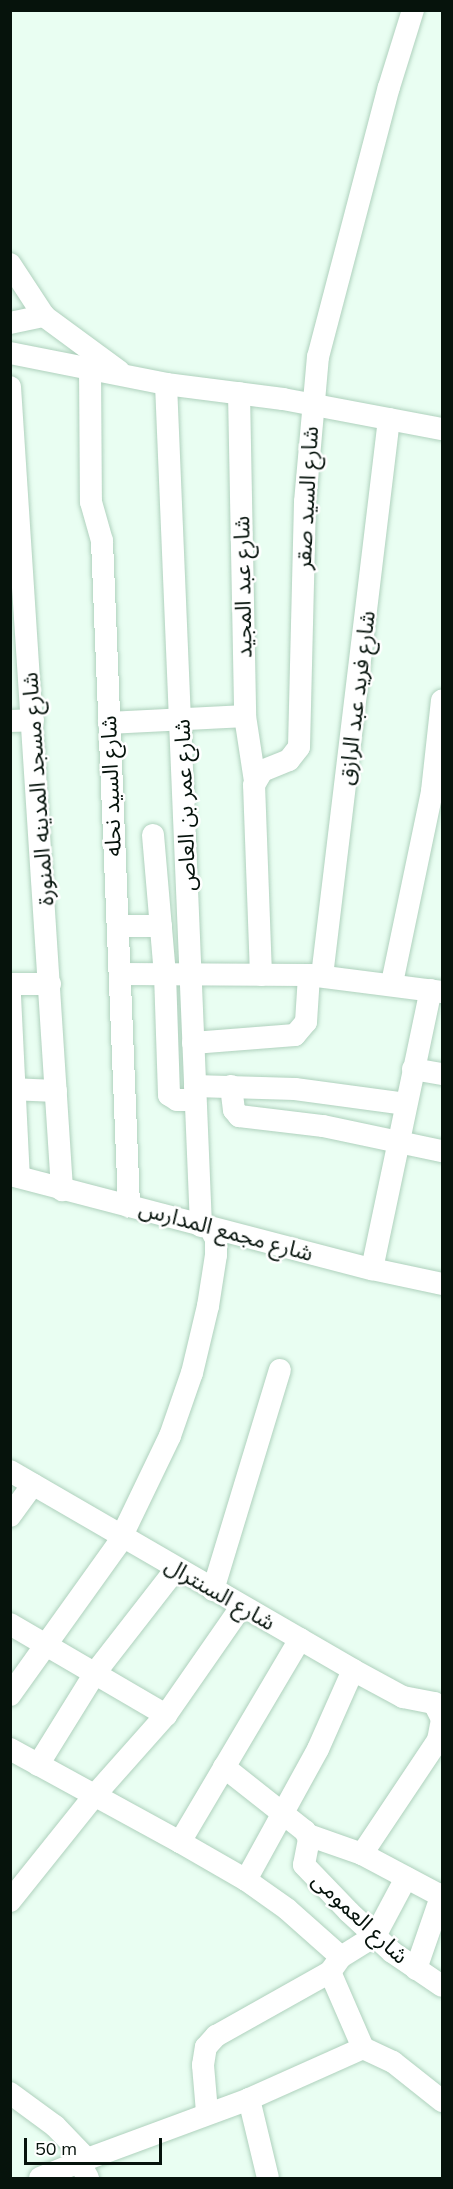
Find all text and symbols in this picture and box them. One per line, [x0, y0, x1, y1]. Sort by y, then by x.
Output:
street label: شارع السيد صقر [290, 426, 324, 570]
street label: شارع عبد المجيد [229, 516, 257, 658]
street label: شارع فريد عبد الرازق [333, 609, 381, 787]
street label: شارع مسجد المدينه المنورة [17, 671, 59, 907]
street label: شارع السيد نحله [95, 715, 127, 857]
street label: شارع عمر بن العاص [169, 719, 201, 891]
street label: شارع مجمع المدارس [136, 1195, 316, 1267]
street label: شارع السنترال [160, 1552, 280, 1636]
street label: شارع العمومى [306, 1867, 414, 1969]
scale bar [27, 2126, 165, 2164]
text: 50 m [35, 2137, 77, 2160]

